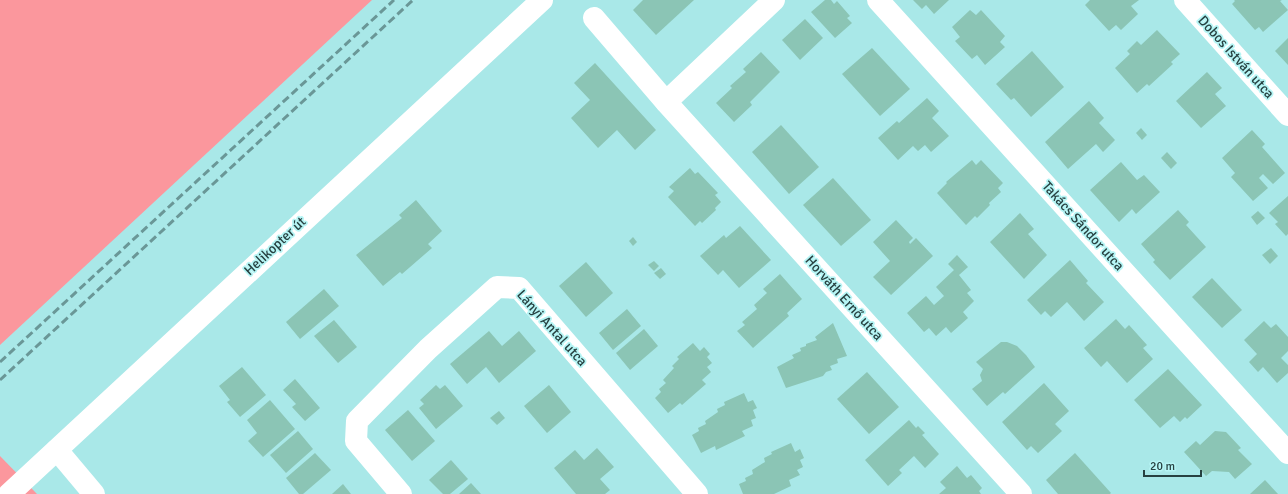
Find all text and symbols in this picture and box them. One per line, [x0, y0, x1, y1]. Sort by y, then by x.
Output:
street label: Dobos István utca [1194, 12, 1278, 102]
street label: Takács Sándor utca [1038, 178, 1128, 274]
street label: Helikopter út [241, 213, 309, 279]
street label: Horváth Ernő utca [801, 252, 887, 344]
street label: Lányi Antal utca [513, 286, 591, 370]
scale bar [1144, 452, 1201, 478]
text: 20 m [1150, 459, 1175, 474]

